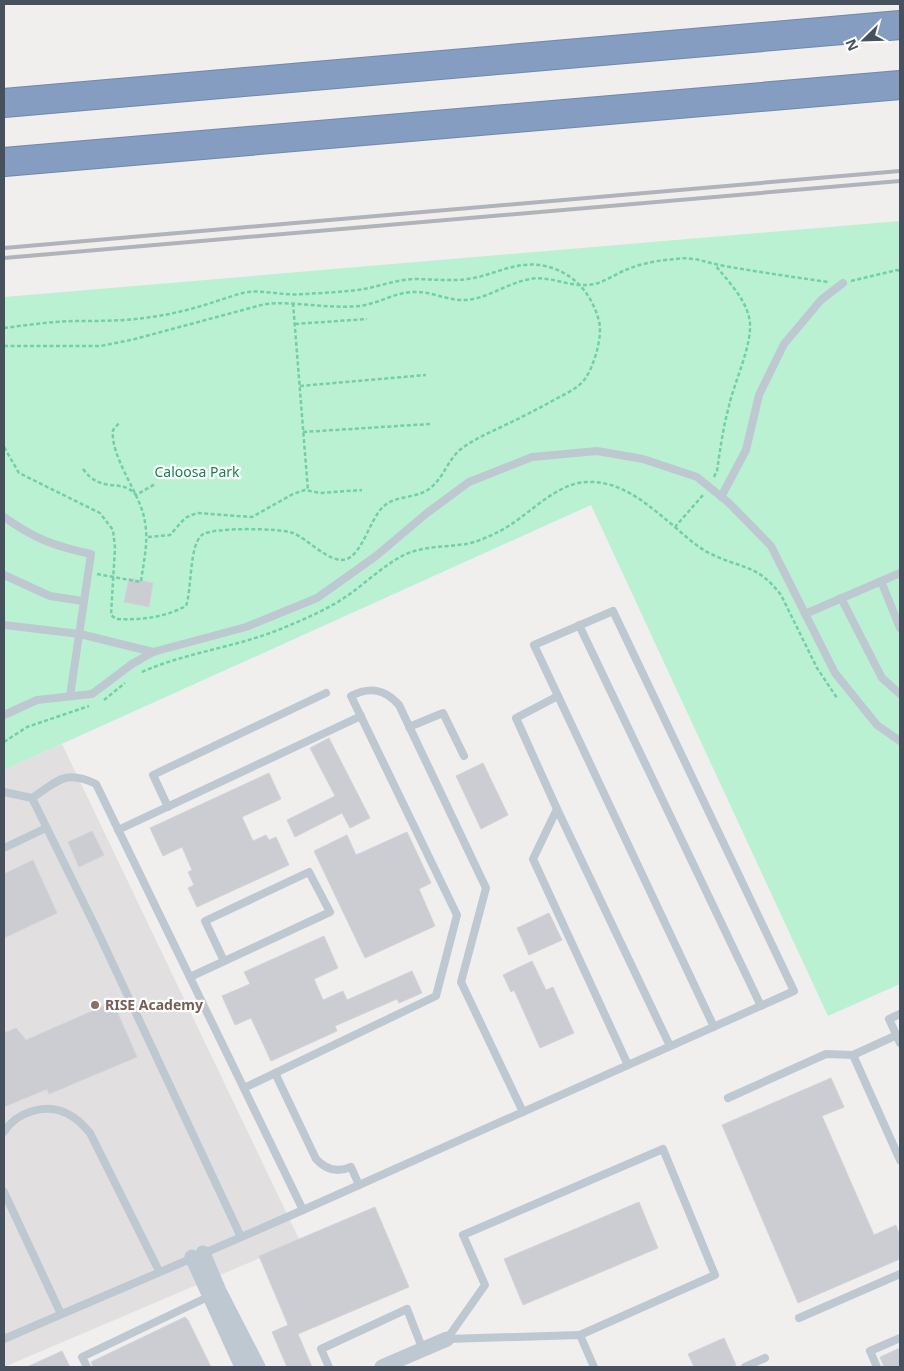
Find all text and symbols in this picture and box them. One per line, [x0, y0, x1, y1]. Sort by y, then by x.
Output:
north arrow [839, 15, 889, 65]
text: N [841, 36, 863, 54]
park label: Caloosa Park [154, 462, 240, 481]
place label: RISE Academy [105, 995, 203, 1014]
marker: RISE Academy [89, 999, 101, 1011]

